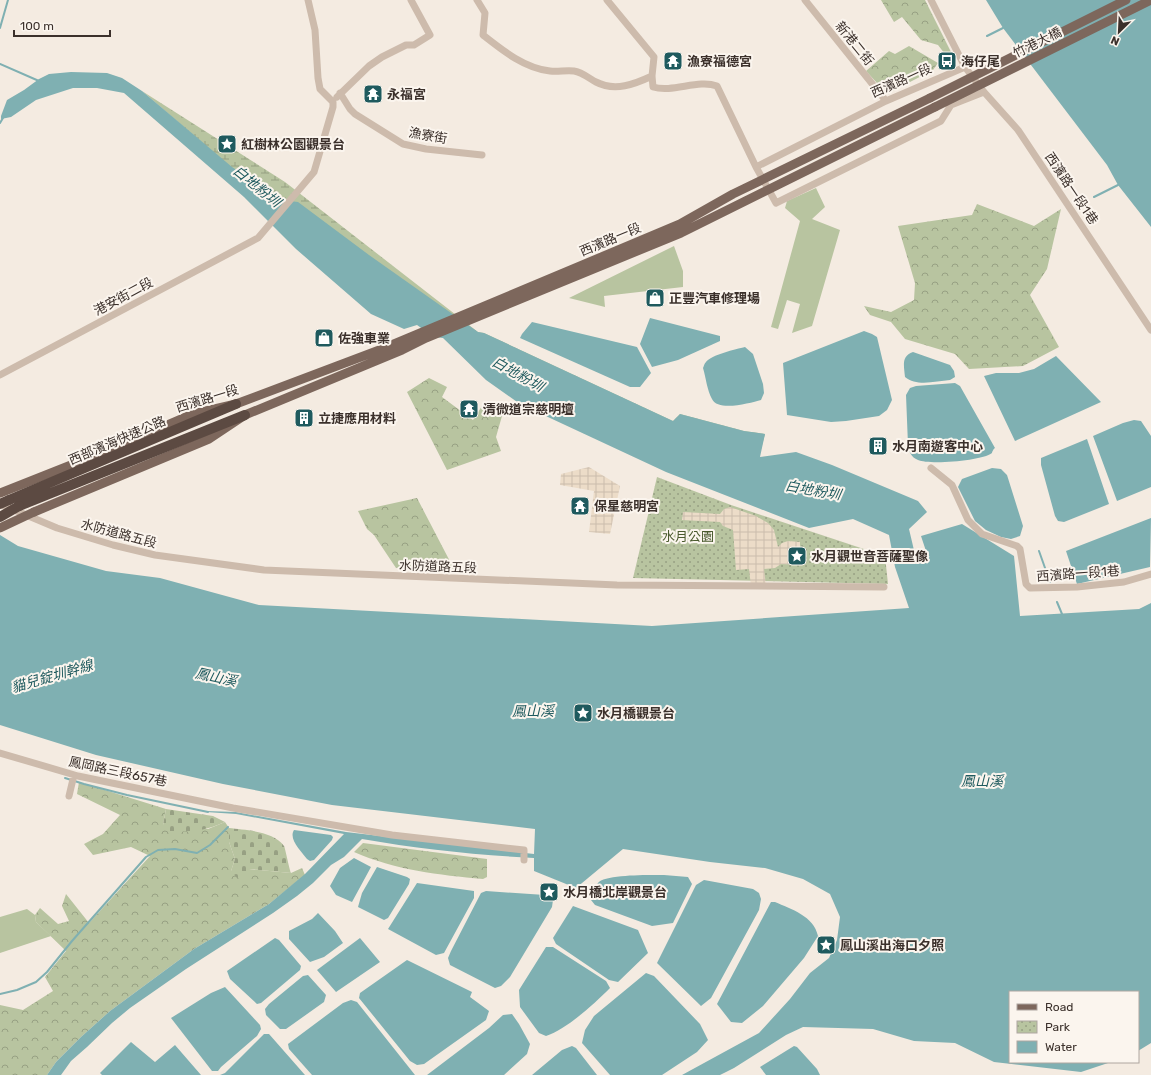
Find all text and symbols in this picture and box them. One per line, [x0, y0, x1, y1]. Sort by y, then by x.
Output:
scale bar [14, 12, 110, 38]
north arrow [1099, 12, 1139, 52]
street label: 新港二街 [832, 18, 877, 68]
text: 100 m [20, 19, 54, 33]
street label: 竹港大橋 [1011, 24, 1064, 61]
text: N [1109, 33, 1121, 48]
temple icon: 漁寮福德宮 [662, 50, 684, 72]
bus stop icon: 海仔尾 [936, 50, 958, 72]
place label: 漁寮福德宮 [687, 54, 752, 69]
place label: 海仔尾 [961, 54, 1000, 69]
street label: 西濱路一段 [868, 60, 934, 101]
temple icon: 永福宮 [362, 83, 384, 105]
place label: 永福宮 [387, 87, 426, 102]
street label: 漁寮街 [407, 125, 448, 146]
place icon: 紅樹林公園觀景台 [216, 133, 238, 155]
place label: 紅樹林公園觀景台 [241, 137, 345, 152]
street label: 西濱路一段1巷 [1042, 149, 1101, 227]
water label: 白地粉圳 [230, 162, 285, 212]
street label: 西濱路一段 [577, 220, 643, 259]
street label: 港安街二段 [91, 275, 155, 318]
shop icon: 正豐汽車修理場 [644, 287, 666, 309]
place label: 正豐汽車修理場 [669, 291, 760, 306]
shop icon: 佐強車業 [313, 327, 335, 349]
place label: 佐強車業 [338, 331, 390, 346]
water label: 白地粉圳 [489, 353, 548, 396]
street label: 西濱路一段 [174, 382, 240, 415]
temple icon: 清微道宗慈明壇 [458, 398, 480, 420]
place label: 清微道宗慈明壇 [483, 402, 574, 417]
building icon: 立捷應用材料 [293, 407, 315, 429]
place label: 立捷應用材料 [318, 411, 396, 426]
street label: 西部濱海快速公路 [66, 413, 168, 468]
building icon: 水月南遊客中心 [867, 435, 889, 457]
place label: 水月南遊客中心 [892, 439, 983, 454]
water label: 白地粉圳 [784, 477, 844, 504]
temple icon: 保星慈明宮 [569, 495, 591, 517]
place label: 保星慈明宮 [594, 499, 659, 514]
street label: 水防道路五段 [79, 516, 158, 551]
park label: 水月公園 [662, 529, 714, 544]
place icon: 水月觀世音菩薩聖像 [786, 545, 808, 567]
place label: 水月觀世音菩薩聖像 [811, 549, 928, 564]
street label: 水防道路五段 [399, 558, 477, 575]
street label: 西濱路一段1巷 [1036, 563, 1120, 584]
water label: 貓兒錠圳幹線 [9, 656, 97, 696]
water label: 鳳山溪 [194, 665, 240, 691]
place icon: 水月橋觀景台 [572, 702, 594, 724]
water label: 鳳山溪 [512, 703, 556, 720]
place label: 水月橋觀景台 [597, 706, 675, 721]
street label: 鳳岡路三段657巷 [67, 754, 168, 789]
water label: 鳳山溪 [961, 773, 1005, 790]
place icon: 水月橋北岸觀景台 [538, 881, 560, 903]
place label: 水月橋北岸觀景台 [563, 885, 667, 900]
place icon: 鳳山溪出海口夕照 [815, 934, 837, 956]
place label: 鳳山溪出海口夕照 [840, 938, 944, 953]
legend [1009, 991, 1139, 1063]
text: Road [1045, 1000, 1073, 1014]
text: Park [1045, 1020, 1071, 1034]
text: Water [1045, 1040, 1077, 1054]

